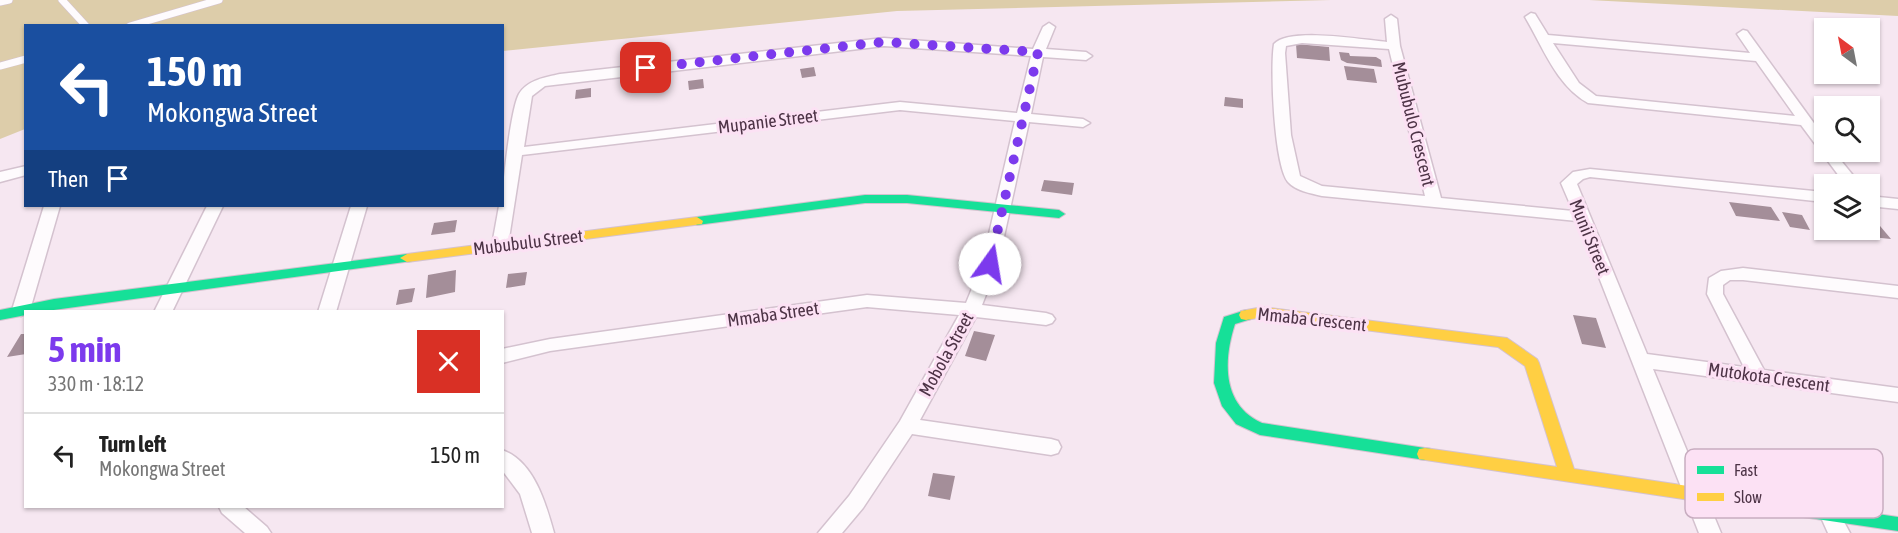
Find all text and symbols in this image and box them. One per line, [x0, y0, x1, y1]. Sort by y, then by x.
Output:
north arrow [1814, 18, 1880, 84]
map controls [1814, 18, 1880, 240]
pin [620, 42, 671, 93]
text: 150 m [147, 47, 242, 95]
icon: left [48, 48, 126, 126]
icon: arrive [629, 51, 662, 84]
street label: Mububulo Crescent [1388, 60, 1440, 188]
button: search [1814, 96, 1880, 162]
text: Mokongwa Street [147, 97, 318, 128]
street label: Mupanie Street [717, 104, 819, 138]
icon: arrive [101, 162, 134, 195]
text: Then [48, 166, 89, 192]
button: layers [1814, 174, 1880, 240]
street label: Munii Street [1565, 196, 1615, 278]
street label: Mububulu Street [472, 225, 584, 259]
position arrow [958, 232, 1022, 296]
street label: Mmaba Street [726, 297, 820, 331]
street label: Mmaba Crescent [1256, 303, 1368, 335]
street label: Mobola Street [914, 308, 978, 400]
text: 5 min [48, 328, 122, 370]
button: close [417, 330, 480, 393]
street label: Mutokota Crescent [1707, 358, 1831, 396]
text: 330 m · 18:12 [48, 372, 144, 395]
text: Turn left [99, 431, 166, 457]
icon: left [48, 439, 81, 472]
text: 150 m [430, 442, 480, 468]
legend [1685, 449, 1883, 518]
text: Mokongwa Street [99, 457, 226, 480]
text: Fast [1734, 461, 1758, 479]
text: Slow [1734, 488, 1762, 506]

